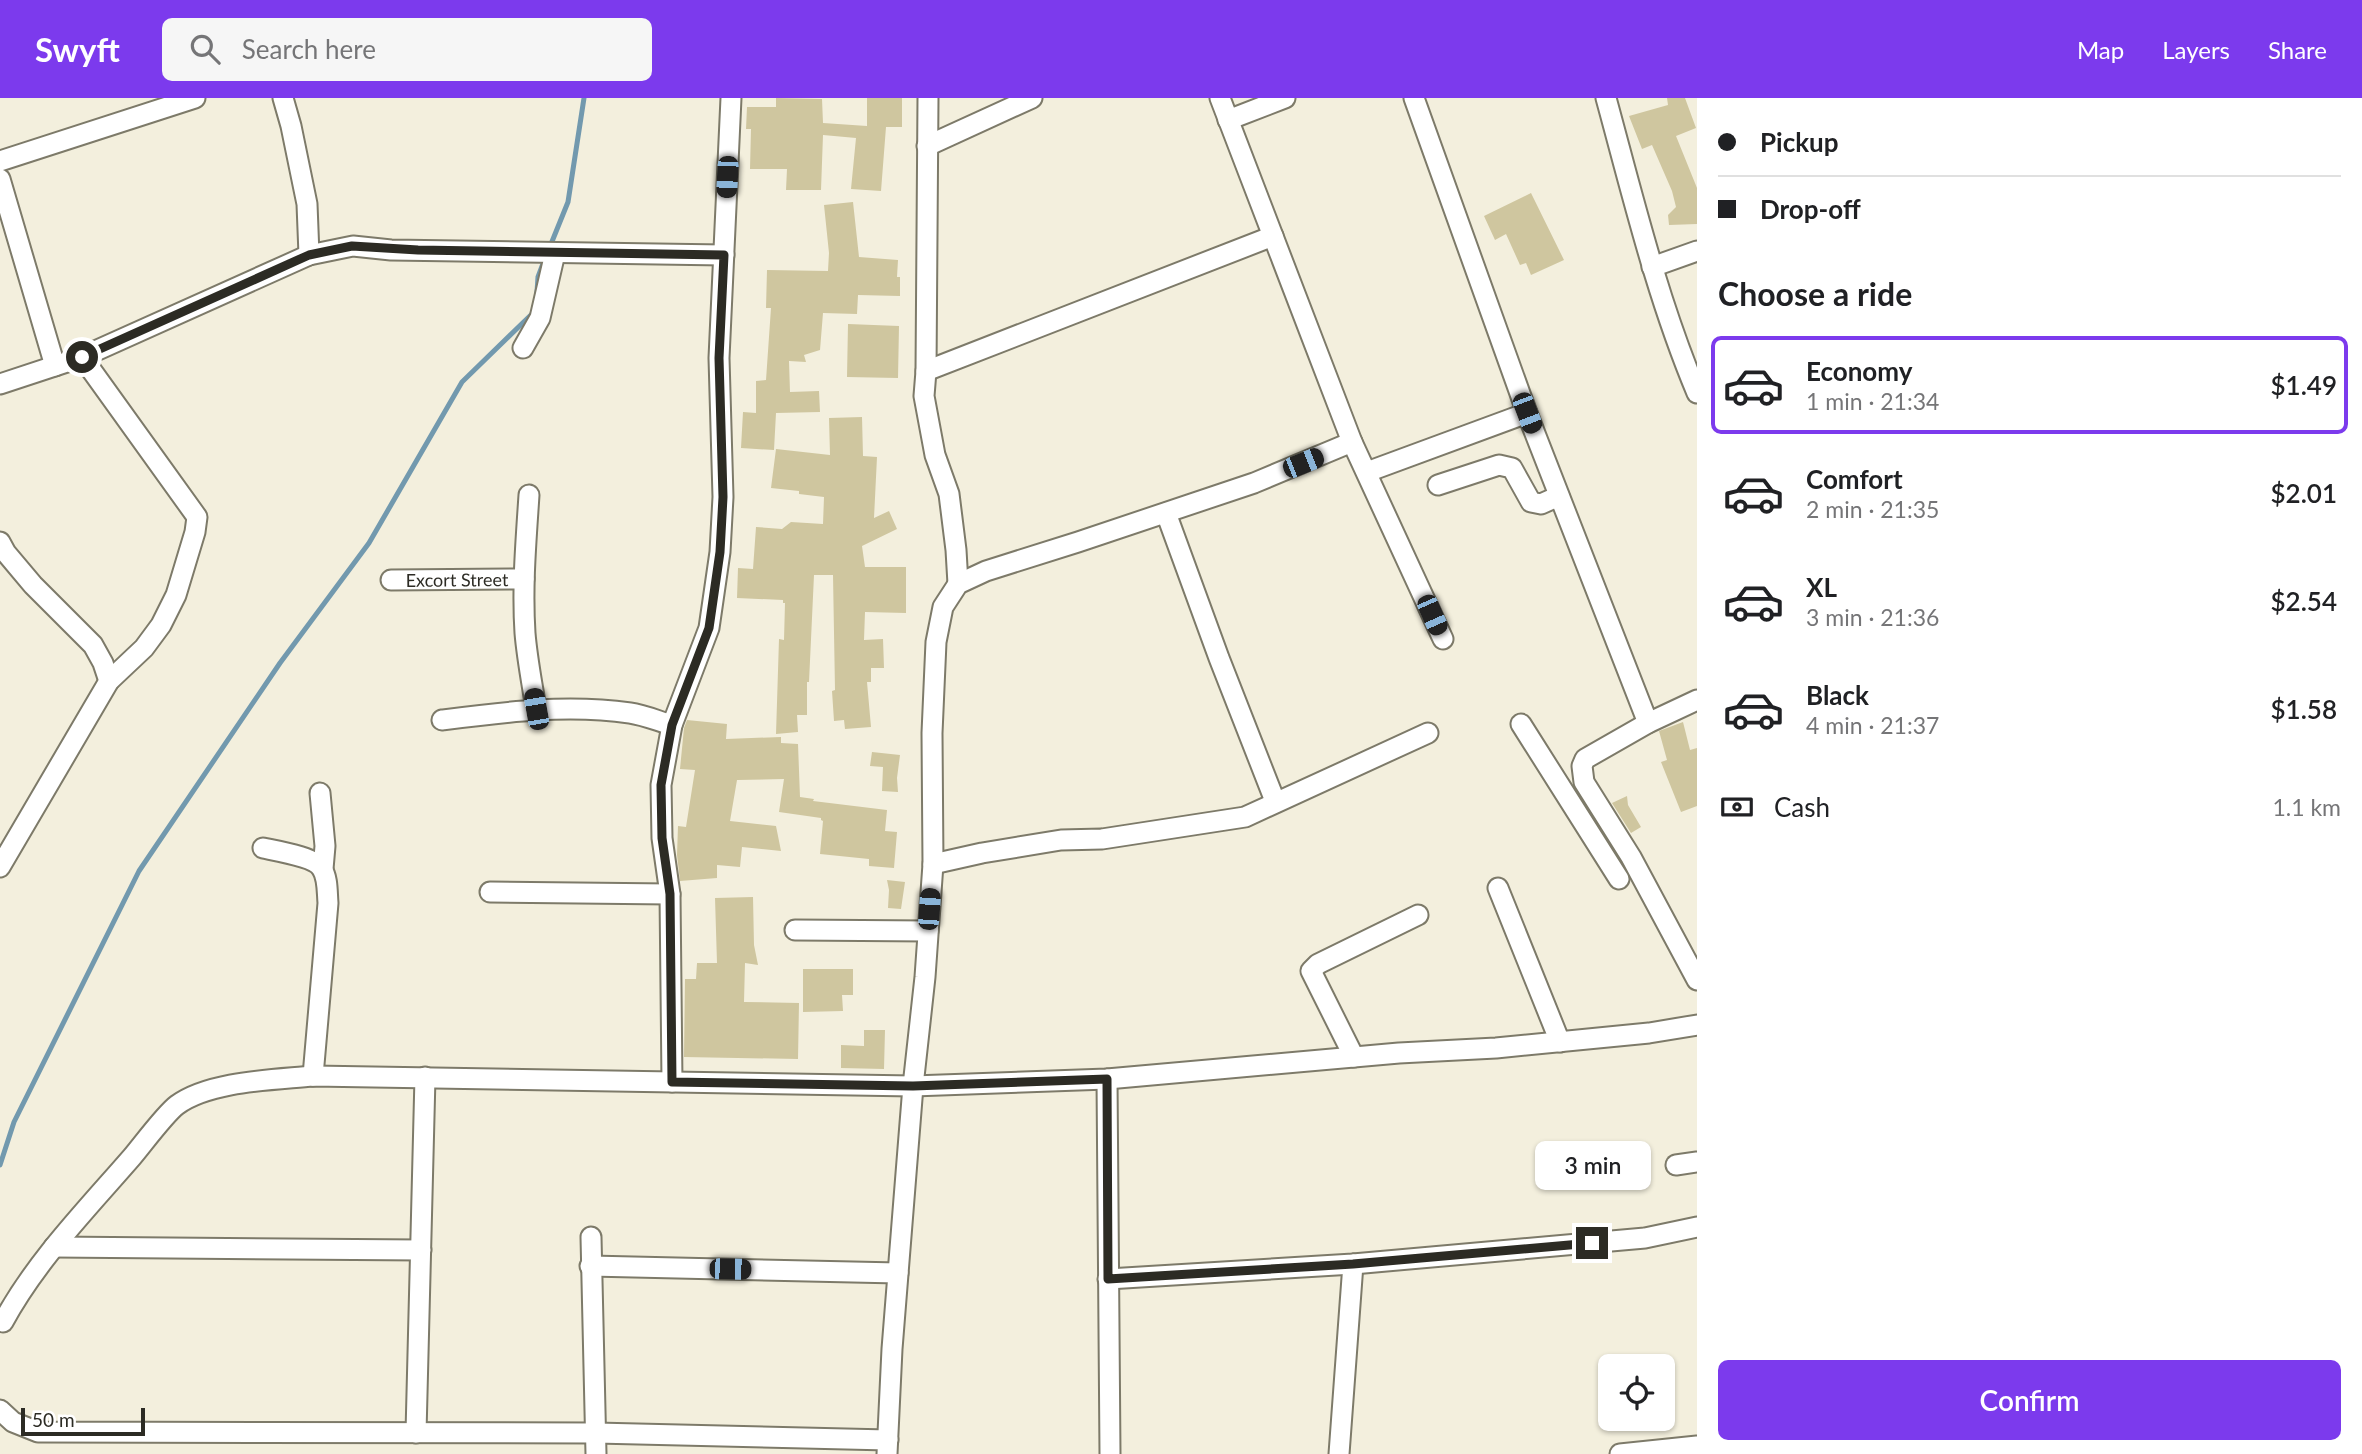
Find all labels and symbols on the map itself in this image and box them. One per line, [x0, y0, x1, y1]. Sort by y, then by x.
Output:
car [716, 155, 739, 199]
route start [66, 341, 98, 373]
car [1510, 390, 1545, 436]
car [1280, 445, 1327, 481]
street label: Excort Street [406, 568, 509, 591]
car [1414, 592, 1451, 638]
car [523, 686, 550, 732]
car [918, 887, 941, 931]
callout: 3 min [1534, 1142, 1650, 1190]
route end [1576, 1227, 1608, 1259]
car [709, 1258, 752, 1280]
scale bar [21, 1405, 145, 1437]

